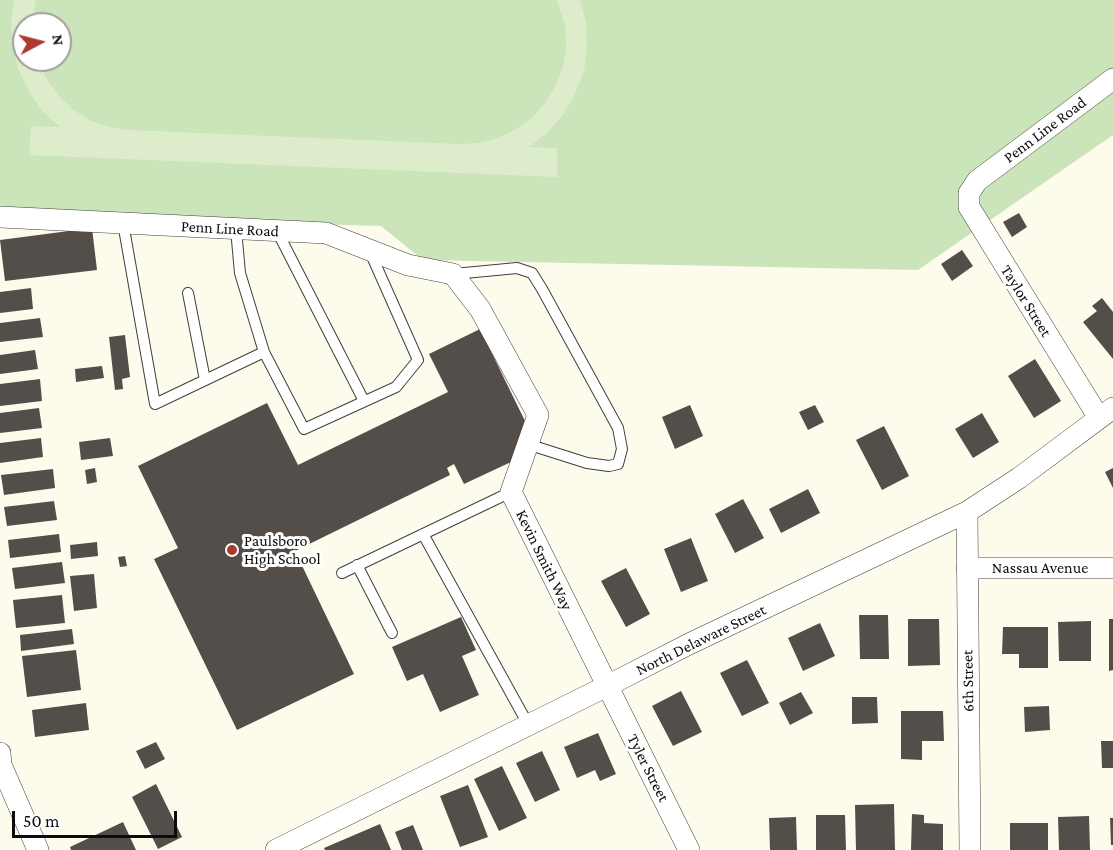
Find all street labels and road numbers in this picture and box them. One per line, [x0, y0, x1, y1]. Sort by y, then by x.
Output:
street label: Penn Line Road [1000, 93, 1090, 167]
street label: Penn Line Road [180, 217, 280, 241]
street label: Taylor Street [996, 261, 1056, 341]
street label: Kevin Smith Way [511, 507, 577, 613]
street label: Nassau Avenue [992, 558, 1088, 578]
street label: North Delaware Street [633, 600, 769, 680]
street label: 6th Street [958, 650, 978, 712]
street label: Tyler Street [623, 731, 673, 805]

